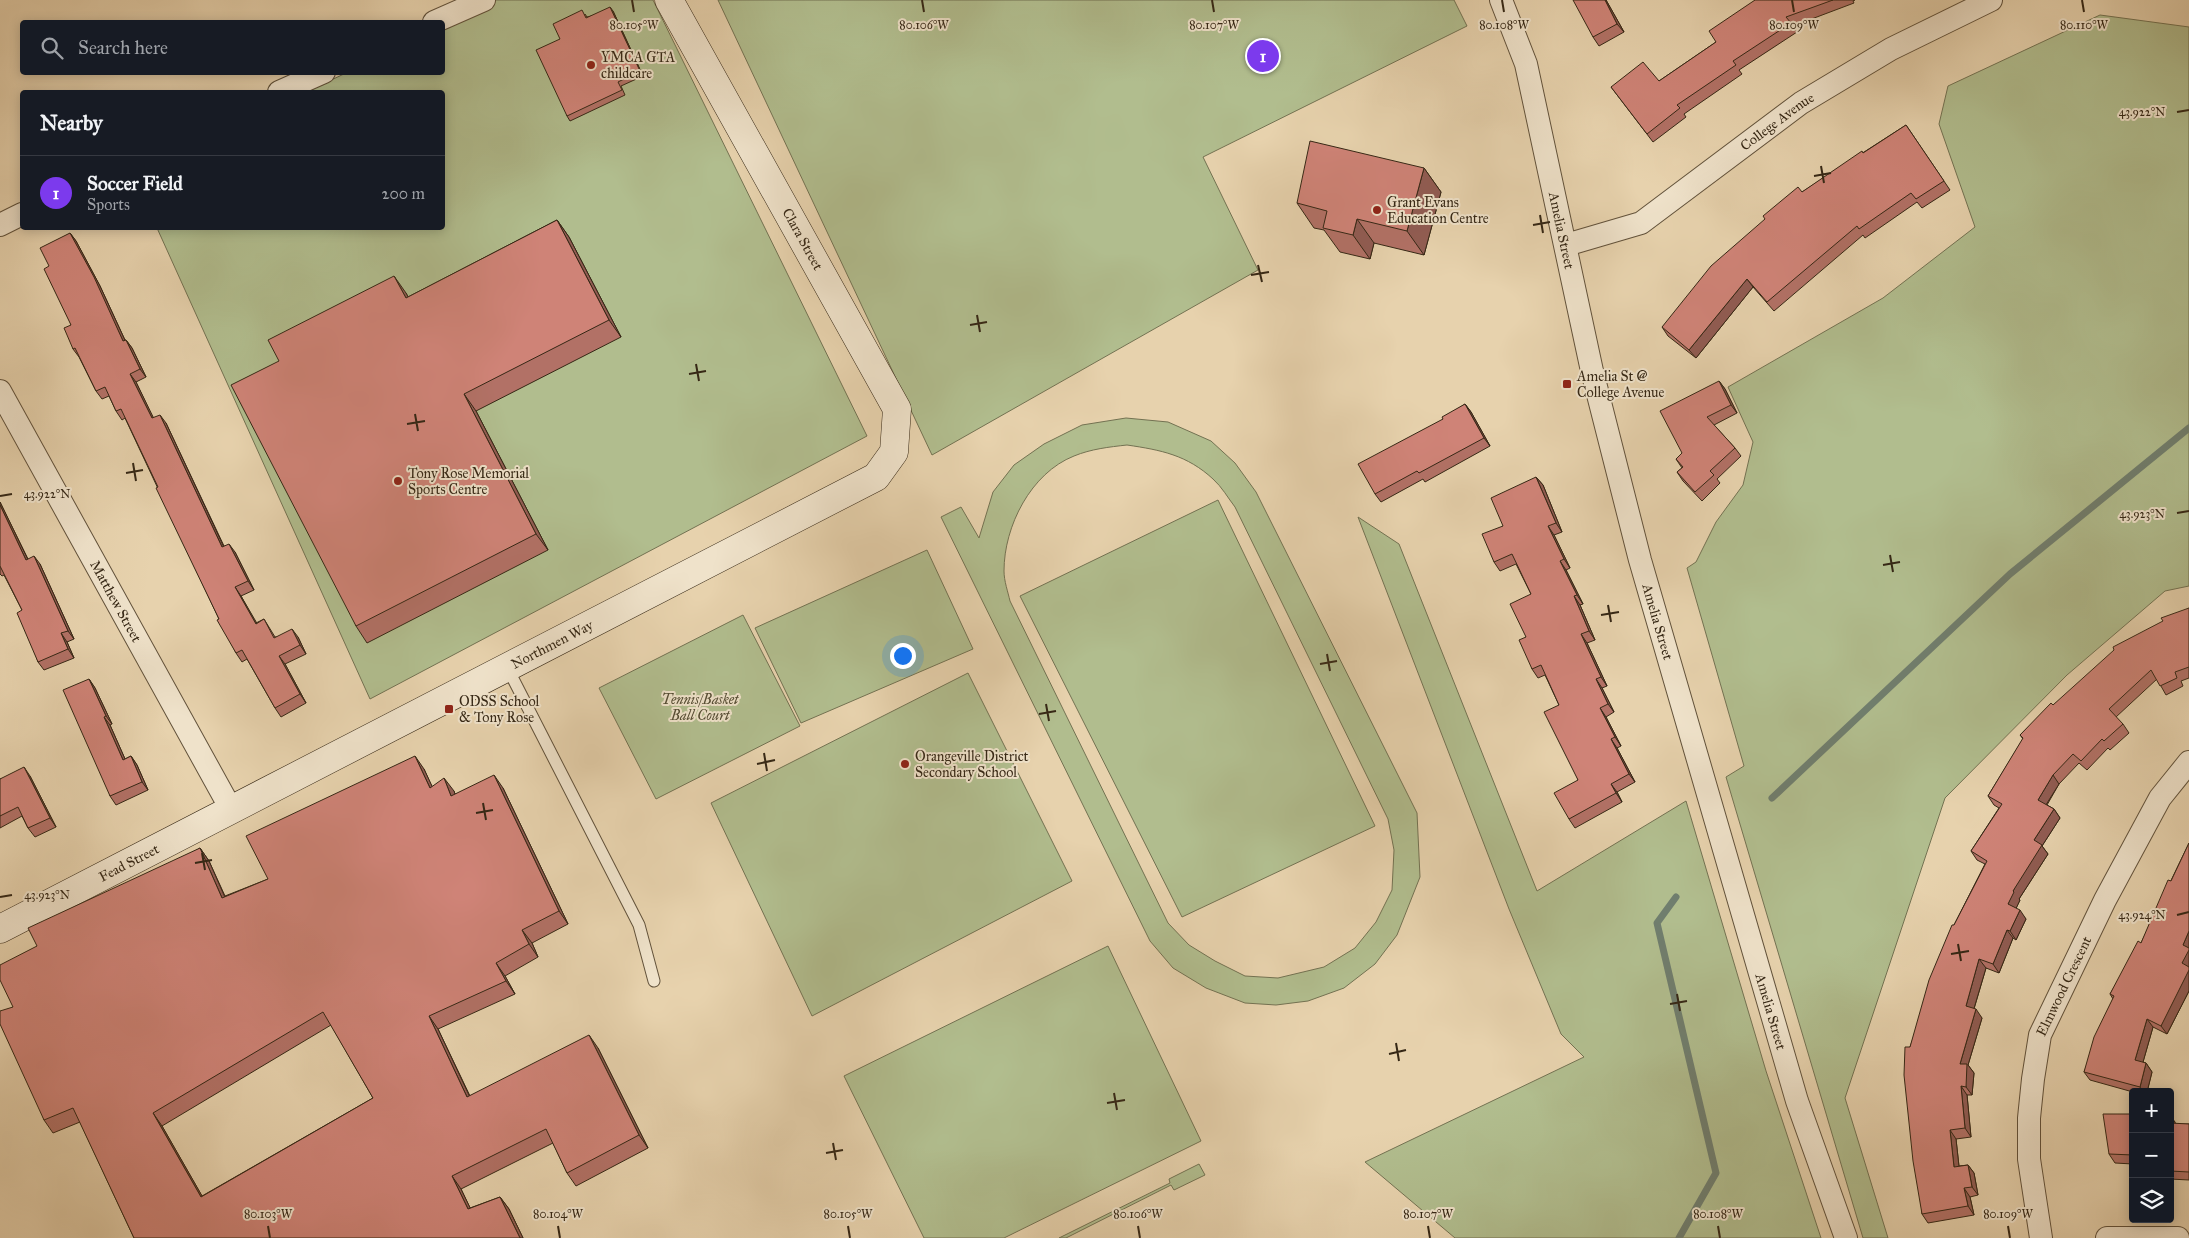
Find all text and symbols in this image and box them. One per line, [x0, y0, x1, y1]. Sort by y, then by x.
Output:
text: 80.105°W [610, 18, 659, 32]
text: 80.106°W [899, 18, 949, 32]
text: 80.107°W [1189, 18, 1239, 32]
text: 80.108°W [1479, 18, 1529, 32]
text: 80.109°W [1769, 18, 1819, 32]
text: 80.110°W [2060, 18, 2109, 32]
search box [20, 20, 445, 75]
icon: search [38, 34, 66, 62]
text: Search here [78, 36, 168, 59]
pin: 1 [1247, 37, 1279, 75]
place label: YMCA GTA childcare [601, 49, 676, 82]
marker: YMCA GTA childcare [585, 59, 597, 71]
street label: College Avenue [1737, 89, 1817, 155]
text: 43.922°N [2119, 105, 2165, 119]
text: Nearby [40, 110, 103, 136]
text: Soccer Field [87, 172, 183, 195]
text: 1 [53, 184, 59, 203]
text: 200 m [382, 184, 425, 203]
street label: Amelia Street [1545, 189, 1578, 271]
place label: Grant Evans Education Centre [1387, 194, 1489, 227]
text: Sports [87, 195, 130, 214]
marker: Grant Evans Education Centre [1371, 204, 1383, 216]
street label: Clara Street [779, 205, 827, 273]
place label: Amelia St @ College Avenue [1576, 368, 1665, 401]
marker: Amelia St @ College Avenue [1561, 378, 1573, 390]
place label: Tony Rose Memorial Sports Centre [408, 465, 529, 498]
marker: Tony Rose Memorial Sports Centre [392, 475, 404, 487]
text: 43.922°N [24, 487, 70, 501]
text: 43.923°N [2119, 507, 2165, 521]
street label: Matthew Street [86, 557, 145, 645]
street label: Amelia Street [1638, 581, 1677, 662]
street label: Northmen Way [508, 616, 596, 673]
your location [890, 643, 916, 669]
park label: Tennis/Basket Ball Court [662, 691, 740, 724]
place label: ODSS School & Tony Rose [459, 693, 540, 726]
marker: ODSS School & Tony Rose [443, 703, 455, 715]
place label: Orangeville District Secondary School [915, 748, 1029, 781]
marker: Orangeville District Secondary School [899, 758, 911, 770]
street label: Fead Street [96, 840, 162, 886]
text: 43.923°N [24, 888, 70, 902]
text: 43.924°N [2118, 908, 2166, 922]
street label: Elmwood Crescent [2033, 934, 2095, 1039]
street label: Amelia Street [1751, 971, 1790, 1052]
map controls [2129, 1088, 2174, 1223]
button: + [2129, 1088, 2174, 1133]
button: − [2129, 1133, 2174, 1178]
button: layers [2129, 1178, 2174, 1223]
text: 80.103°W [244, 1207, 293, 1221]
text: 80.104°W [533, 1207, 584, 1221]
text: 80.105°W [824, 1207, 873, 1221]
text: 80.106°W [1113, 1207, 1163, 1221]
text: 80.107°W [1403, 1207, 1453, 1221]
text: 80.108°W [1693, 1207, 1743, 1221]
text: 80.109°W [1983, 1207, 2033, 1221]

